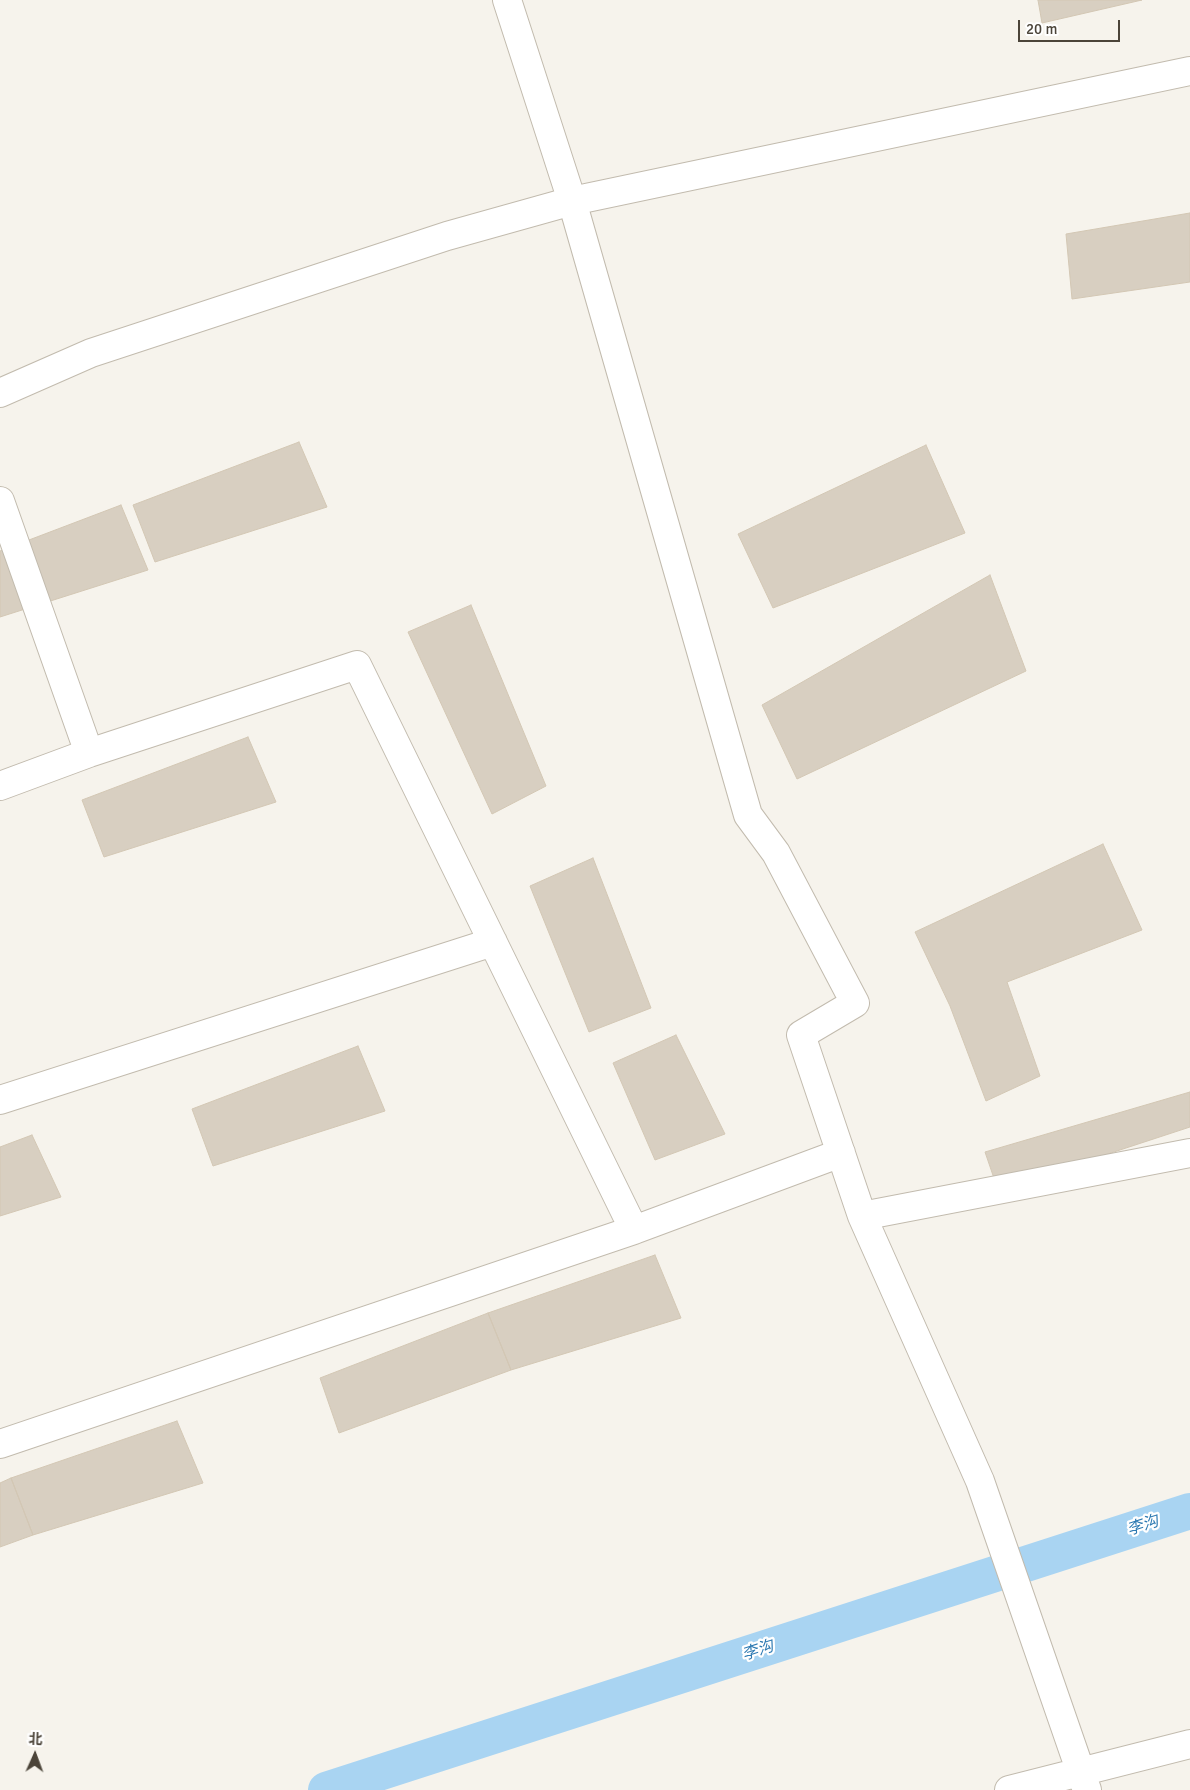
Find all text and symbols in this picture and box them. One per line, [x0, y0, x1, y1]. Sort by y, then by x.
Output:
scale bar [1020, 10, 1122, 42]
text: 20 m [1026, 20, 1057, 38]
water label: 李沟 [1125, 1512, 1161, 1540]
water label: 李沟 [740, 1637, 776, 1665]
north arrow [10, 1730, 60, 1780]
text: 北 [28, 1731, 43, 1748]

